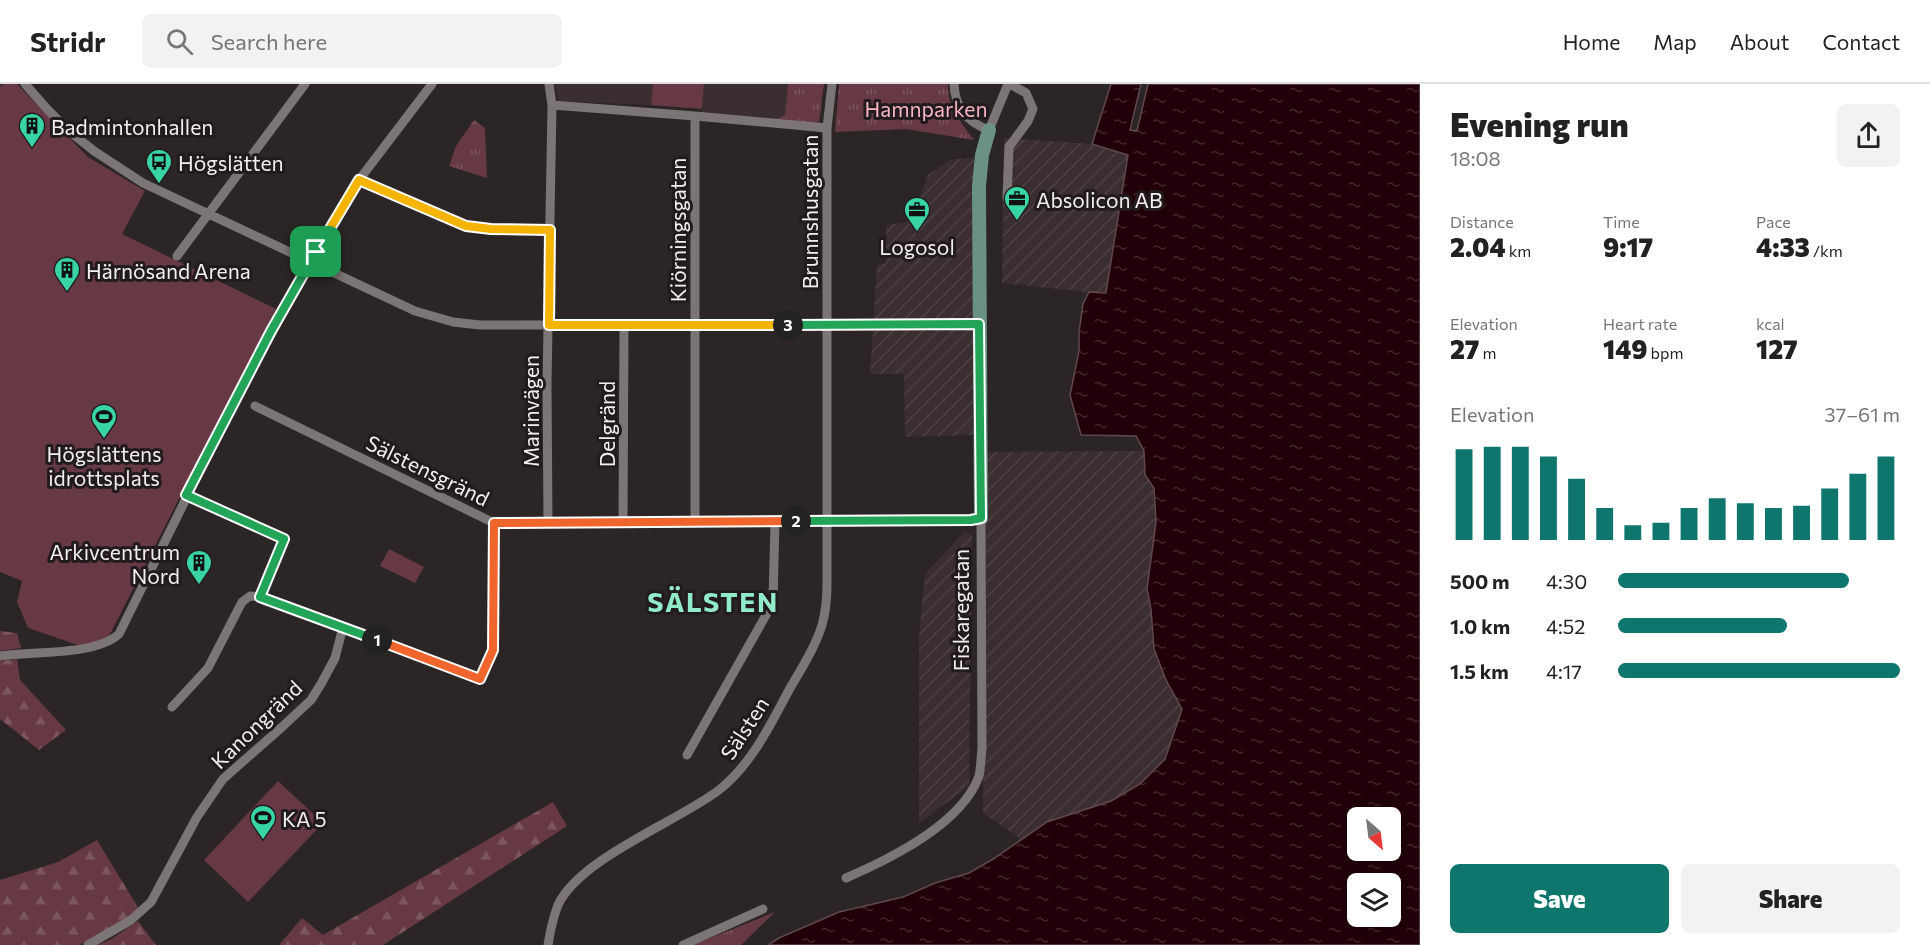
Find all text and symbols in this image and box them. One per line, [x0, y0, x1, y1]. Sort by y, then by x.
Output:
search box [142, 14, 562, 68]
text: Stridr [30, 24, 106, 58]
icon: search [163, 25, 196, 58]
text: Search here [211, 28, 327, 55]
text: Home [1563, 29, 1620, 54]
text: Map [1653, 29, 1697, 54]
text: About [1730, 29, 1789, 54]
text: Contact [1822, 29, 1900, 54]
park label: Hamnparken [865, 96, 987, 121]
text: Evening run [1450, 103, 1629, 144]
button: share [1837, 104, 1900, 167]
building icon: Badmintonhallen [17, 111, 47, 149]
place label: Badmintonhallen [51, 114, 213, 139]
street label: Brunnshusgatan [797, 135, 822, 289]
text: 18:08 [1450, 146, 1501, 170]
bus stop icon: Högslätten [144, 147, 174, 185]
place label: Högslätten [178, 150, 284, 175]
street label: Kiörningsgatan [665, 158, 690, 302]
office icon: Absolicon AB [1002, 184, 1032, 222]
place label: Absolicon AB [1036, 187, 1163, 212]
office icon: Logosol [902, 195, 932, 233]
text: Distance [1450, 212, 1514, 231]
text: Time [1603, 212, 1640, 231]
text: Pace [1756, 212, 1791, 231]
pin [290, 226, 341, 277]
text: 2.04 [1450, 231, 1506, 262]
text: 9:17 [1603, 231, 1653, 262]
text: 4:33 [1756, 231, 1810, 262]
place label: Logosol [879, 234, 955, 259]
icon: arrive [299, 235, 332, 268]
text: km [1506, 241, 1531, 260]
text: /km [1810, 241, 1843, 260]
building icon: Härnösand Arena [52, 255, 82, 293]
place label: Härnösand Arena [86, 258, 251, 283]
pin: 3 [773, 310, 803, 340]
text: Elevation [1450, 314, 1518, 333]
text: Heart rate [1603, 314, 1677, 333]
text: kcal [1756, 314, 1785, 333]
text: 3 [783, 315, 793, 334]
text: 27 [1450, 333, 1479, 364]
text: 149 [1603, 333, 1647, 364]
text: 127 [1756, 333, 1798, 364]
text: m [1479, 343, 1496, 362]
text: bpm [1647, 343, 1683, 362]
street label: Marinvägen [518, 355, 543, 467]
street label: Delgränd [594, 381, 619, 467]
sports icon: Högslättens idrottsplats [89, 402, 119, 440]
text: Elevation [1450, 402, 1535, 426]
text: 37–61 m [1824, 402, 1900, 426]
street label: Sälstensgränd [362, 429, 494, 511]
place label: Högslättens idrottsplats [46, 441, 162, 490]
pin: 2 [781, 506, 811, 536]
text: 2 [791, 511, 801, 530]
place label: Arkivcentrum Nord [49, 539, 180, 588]
building icon: Arkivcentrum Nord [184, 548, 214, 586]
street label: Fiskaregatan [948, 549, 973, 671]
text: 500 m [1450, 569, 1510, 593]
text: 4:30 [1546, 569, 1587, 593]
district label: SÄLSTEN [647, 585, 779, 618]
text: 1.0 km [1450, 614, 1510, 638]
text: 4:52 [1546, 614, 1585, 638]
pin: 1 [362, 625, 392, 655]
text: 1 [373, 630, 381, 649]
text: 1.5 km [1450, 659, 1509, 683]
text: 4:17 [1546, 659, 1582, 683]
street label: Kanongränd [205, 675, 307, 773]
street label: Sälsten [715, 692, 773, 764]
sports icon: KA 5 [248, 803, 278, 841]
place label: KA 5 [282, 806, 327, 831]
north arrow [1347, 807, 1401, 861]
map controls [1347, 807, 1401, 927]
button: Save [1450, 864, 1669, 933]
button: Share [1681, 864, 1900, 933]
button: layers [1347, 873, 1401, 927]

